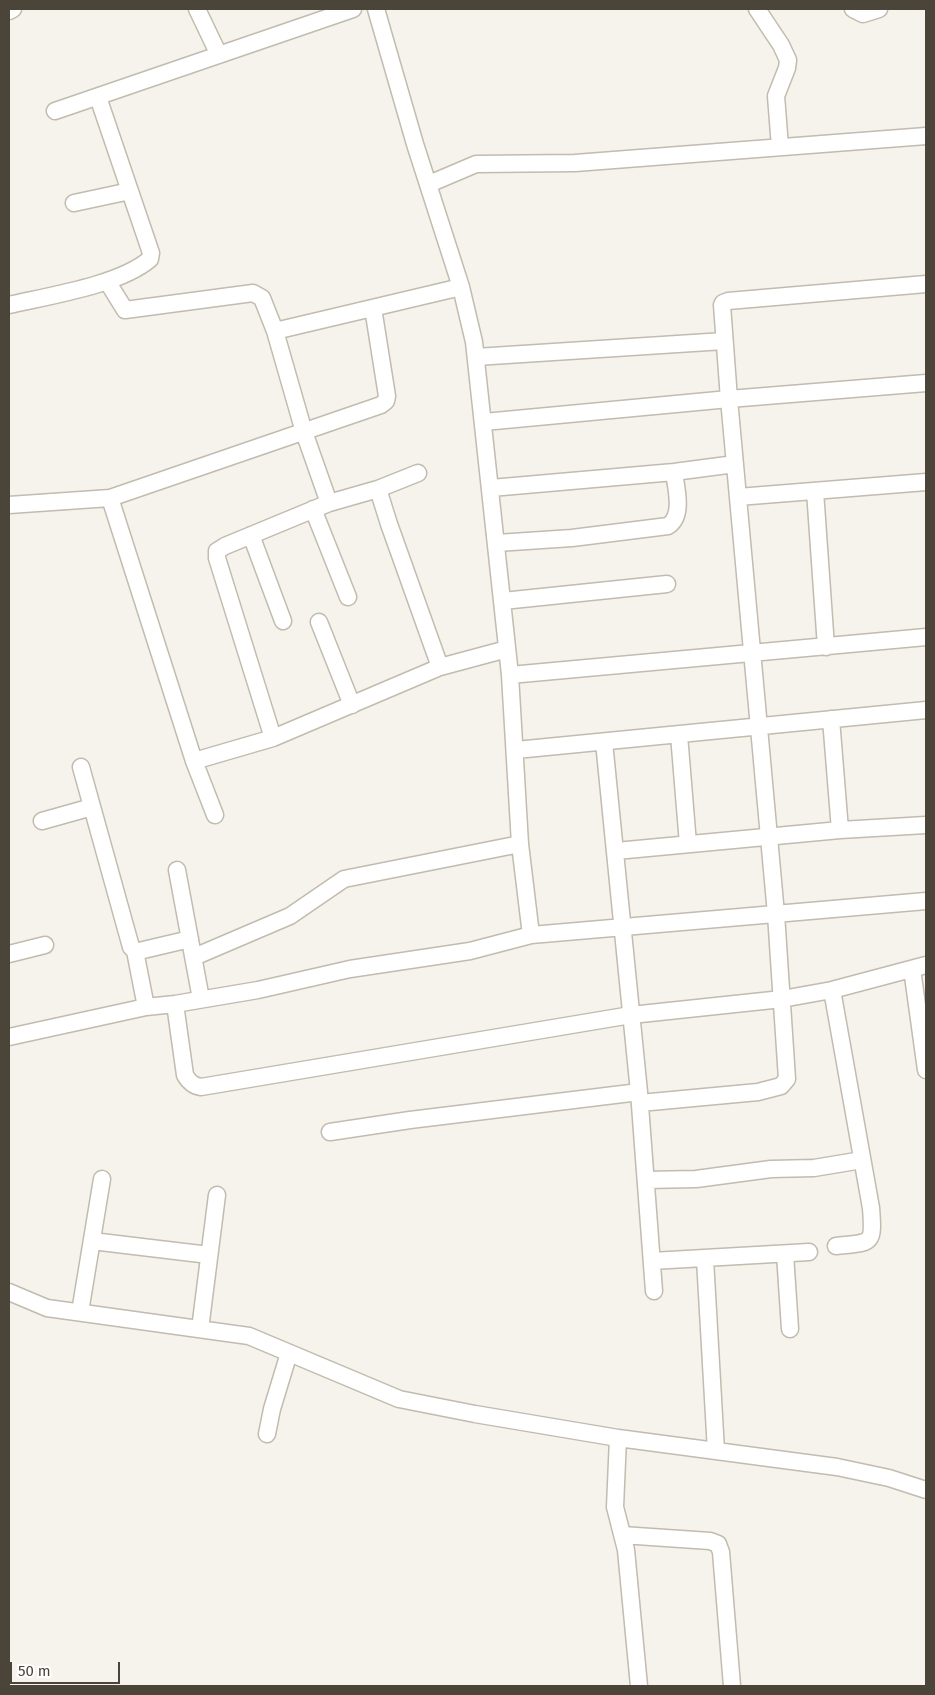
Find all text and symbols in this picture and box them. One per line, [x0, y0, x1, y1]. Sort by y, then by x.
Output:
scale bar [12, 1652, 122, 1684]
text: 50 m [18, 1662, 51, 1680]

